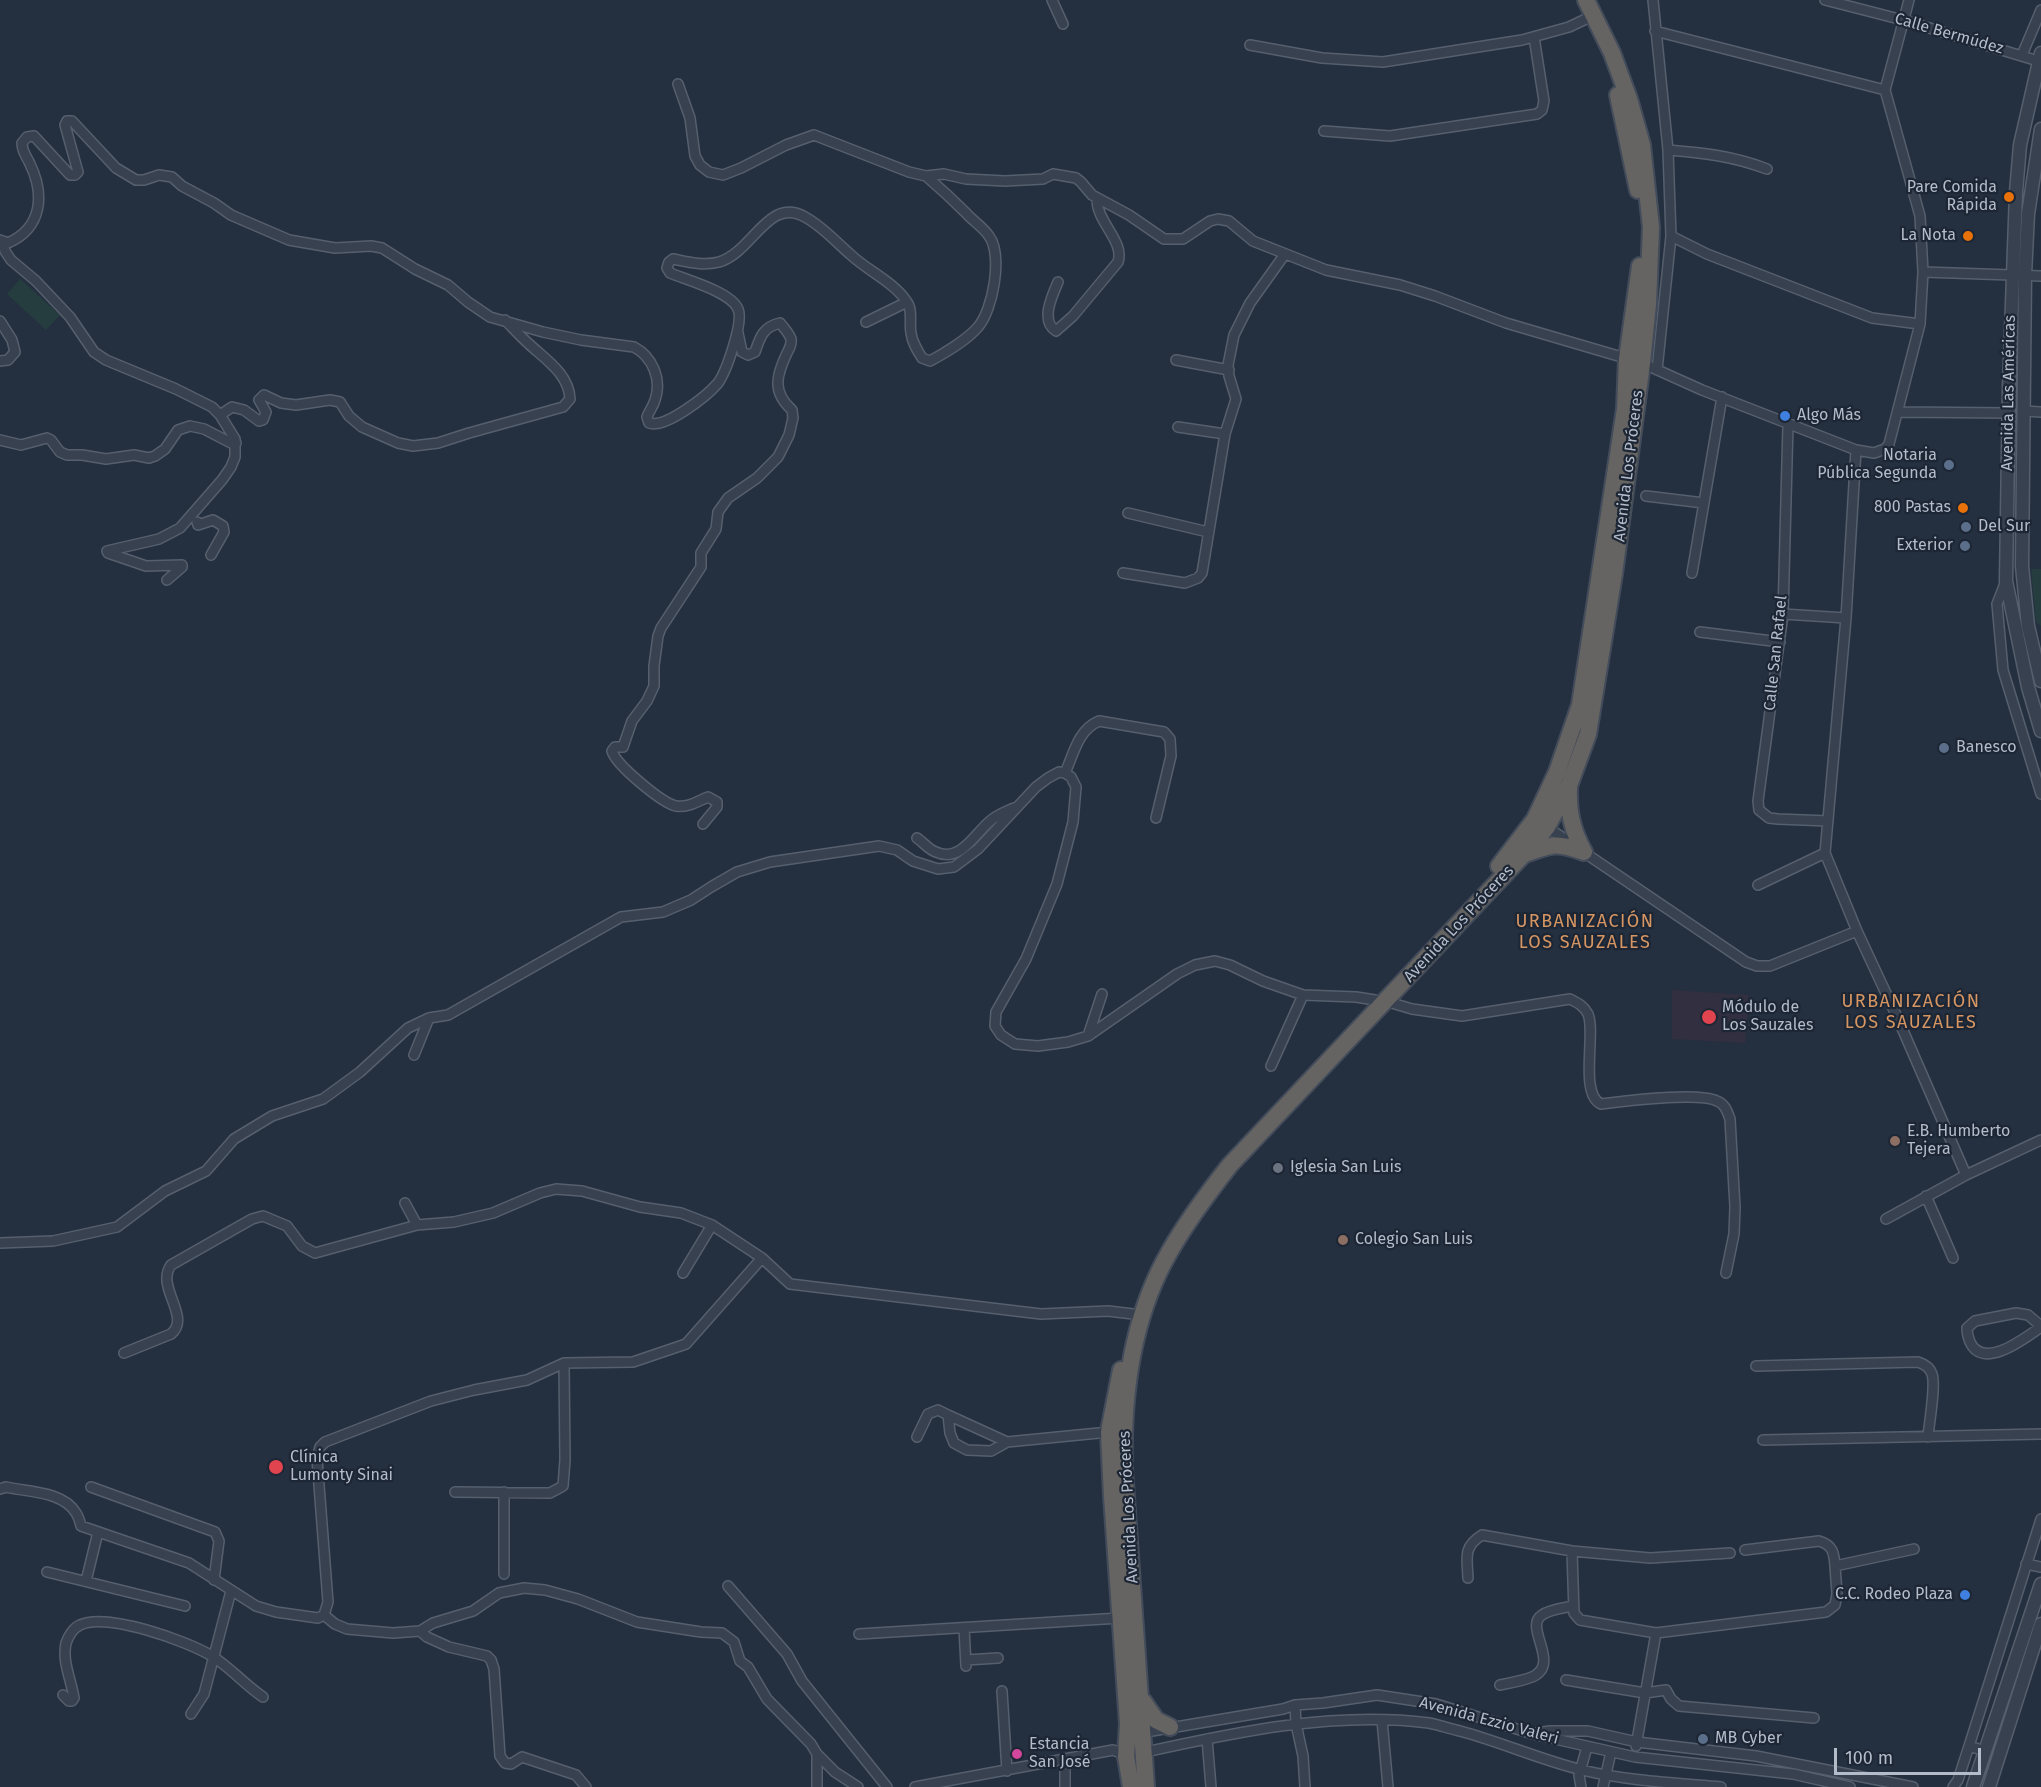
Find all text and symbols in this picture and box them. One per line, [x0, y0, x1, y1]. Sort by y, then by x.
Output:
street label: Calle Bermúdez [1892, 9, 2006, 59]
place label: Pare Comida Rápida [1907, 178, 1997, 216]
marker: Pare Comida Rápida [2002, 190, 2016, 204]
place label: La Nota [1901, 226, 1956, 246]
marker: La Nota [1961, 229, 1975, 243]
street label: Avenida Las Américas [1998, 315, 2020, 471]
street label: Avenida Los Próceres [1610, 389, 1648, 543]
place label: Algo Más [1797, 406, 1861, 426]
marker: Algo Más [1778, 409, 1792, 423]
place label: Notaria Pública Segunda [1817, 446, 1937, 484]
marker: Notaria Pública Segunda [1942, 458, 1956, 472]
place label: 800 Pastas [1874, 498, 1951, 518]
marker: 800 Pastas [1956, 501, 1970, 515]
place label: Del Sur [1978, 517, 2030, 537]
marker: Del Sur [1959, 520, 1973, 534]
place label: Exterior [1896, 536, 1953, 556]
marker: Exterior [1958, 539, 1972, 553]
street label: Calle San Rafael [1760, 594, 1792, 712]
place label: Banesco [1956, 738, 2017, 758]
marker: Banesco [1937, 741, 1951, 755]
street label: Avenida Los Próceres [1400, 862, 1518, 986]
district label: URBANIZACIÓN LOS SAUZALES [1515, 911, 1655, 954]
district label: URBANIZACIÓN LOS SAUZALES [1841, 991, 1981, 1034]
place label: Módulo de Los Sauzales [1722, 998, 1813, 1036]
marker: Módulo de Los Sauzales [1700, 1008, 1718, 1026]
place label: E.B. Humberto Tejera [1907, 1122, 2010, 1160]
marker: E.B. Humberto Tejera [1888, 1134, 1902, 1148]
place label: Iglesia San Luis [1290, 1158, 1401, 1178]
marker: Iglesia San Luis [1271, 1161, 1285, 1175]
place label: Colegio San Luis [1355, 1230, 1473, 1250]
marker: Colegio San Luis [1336, 1233, 1350, 1247]
street label: Avenida Los Próceres [1115, 1430, 1143, 1584]
place label: Clínica Lumonty Sinai [290, 1448, 393, 1486]
marker: Clínica Lumonty Sinai [267, 1458, 285, 1476]
place label: C.C. Rodeo Plaza [1835, 1585, 1953, 1605]
marker: C.C. Rodeo Plaza [1958, 1588, 1972, 1602]
street label: Avenida Ezzio Valeri [1417, 1693, 1561, 1749]
place label: MB Cyber [1715, 1729, 1782, 1749]
marker: MB Cyber [1696, 1732, 1710, 1746]
place label: Estancia San José [1029, 1735, 1090, 1773]
scale bar [1837, 1736, 1984, 1774]
marker: Estancia San José [1010, 1747, 1024, 1761]
text: 100 m [1845, 1747, 1893, 1769]

